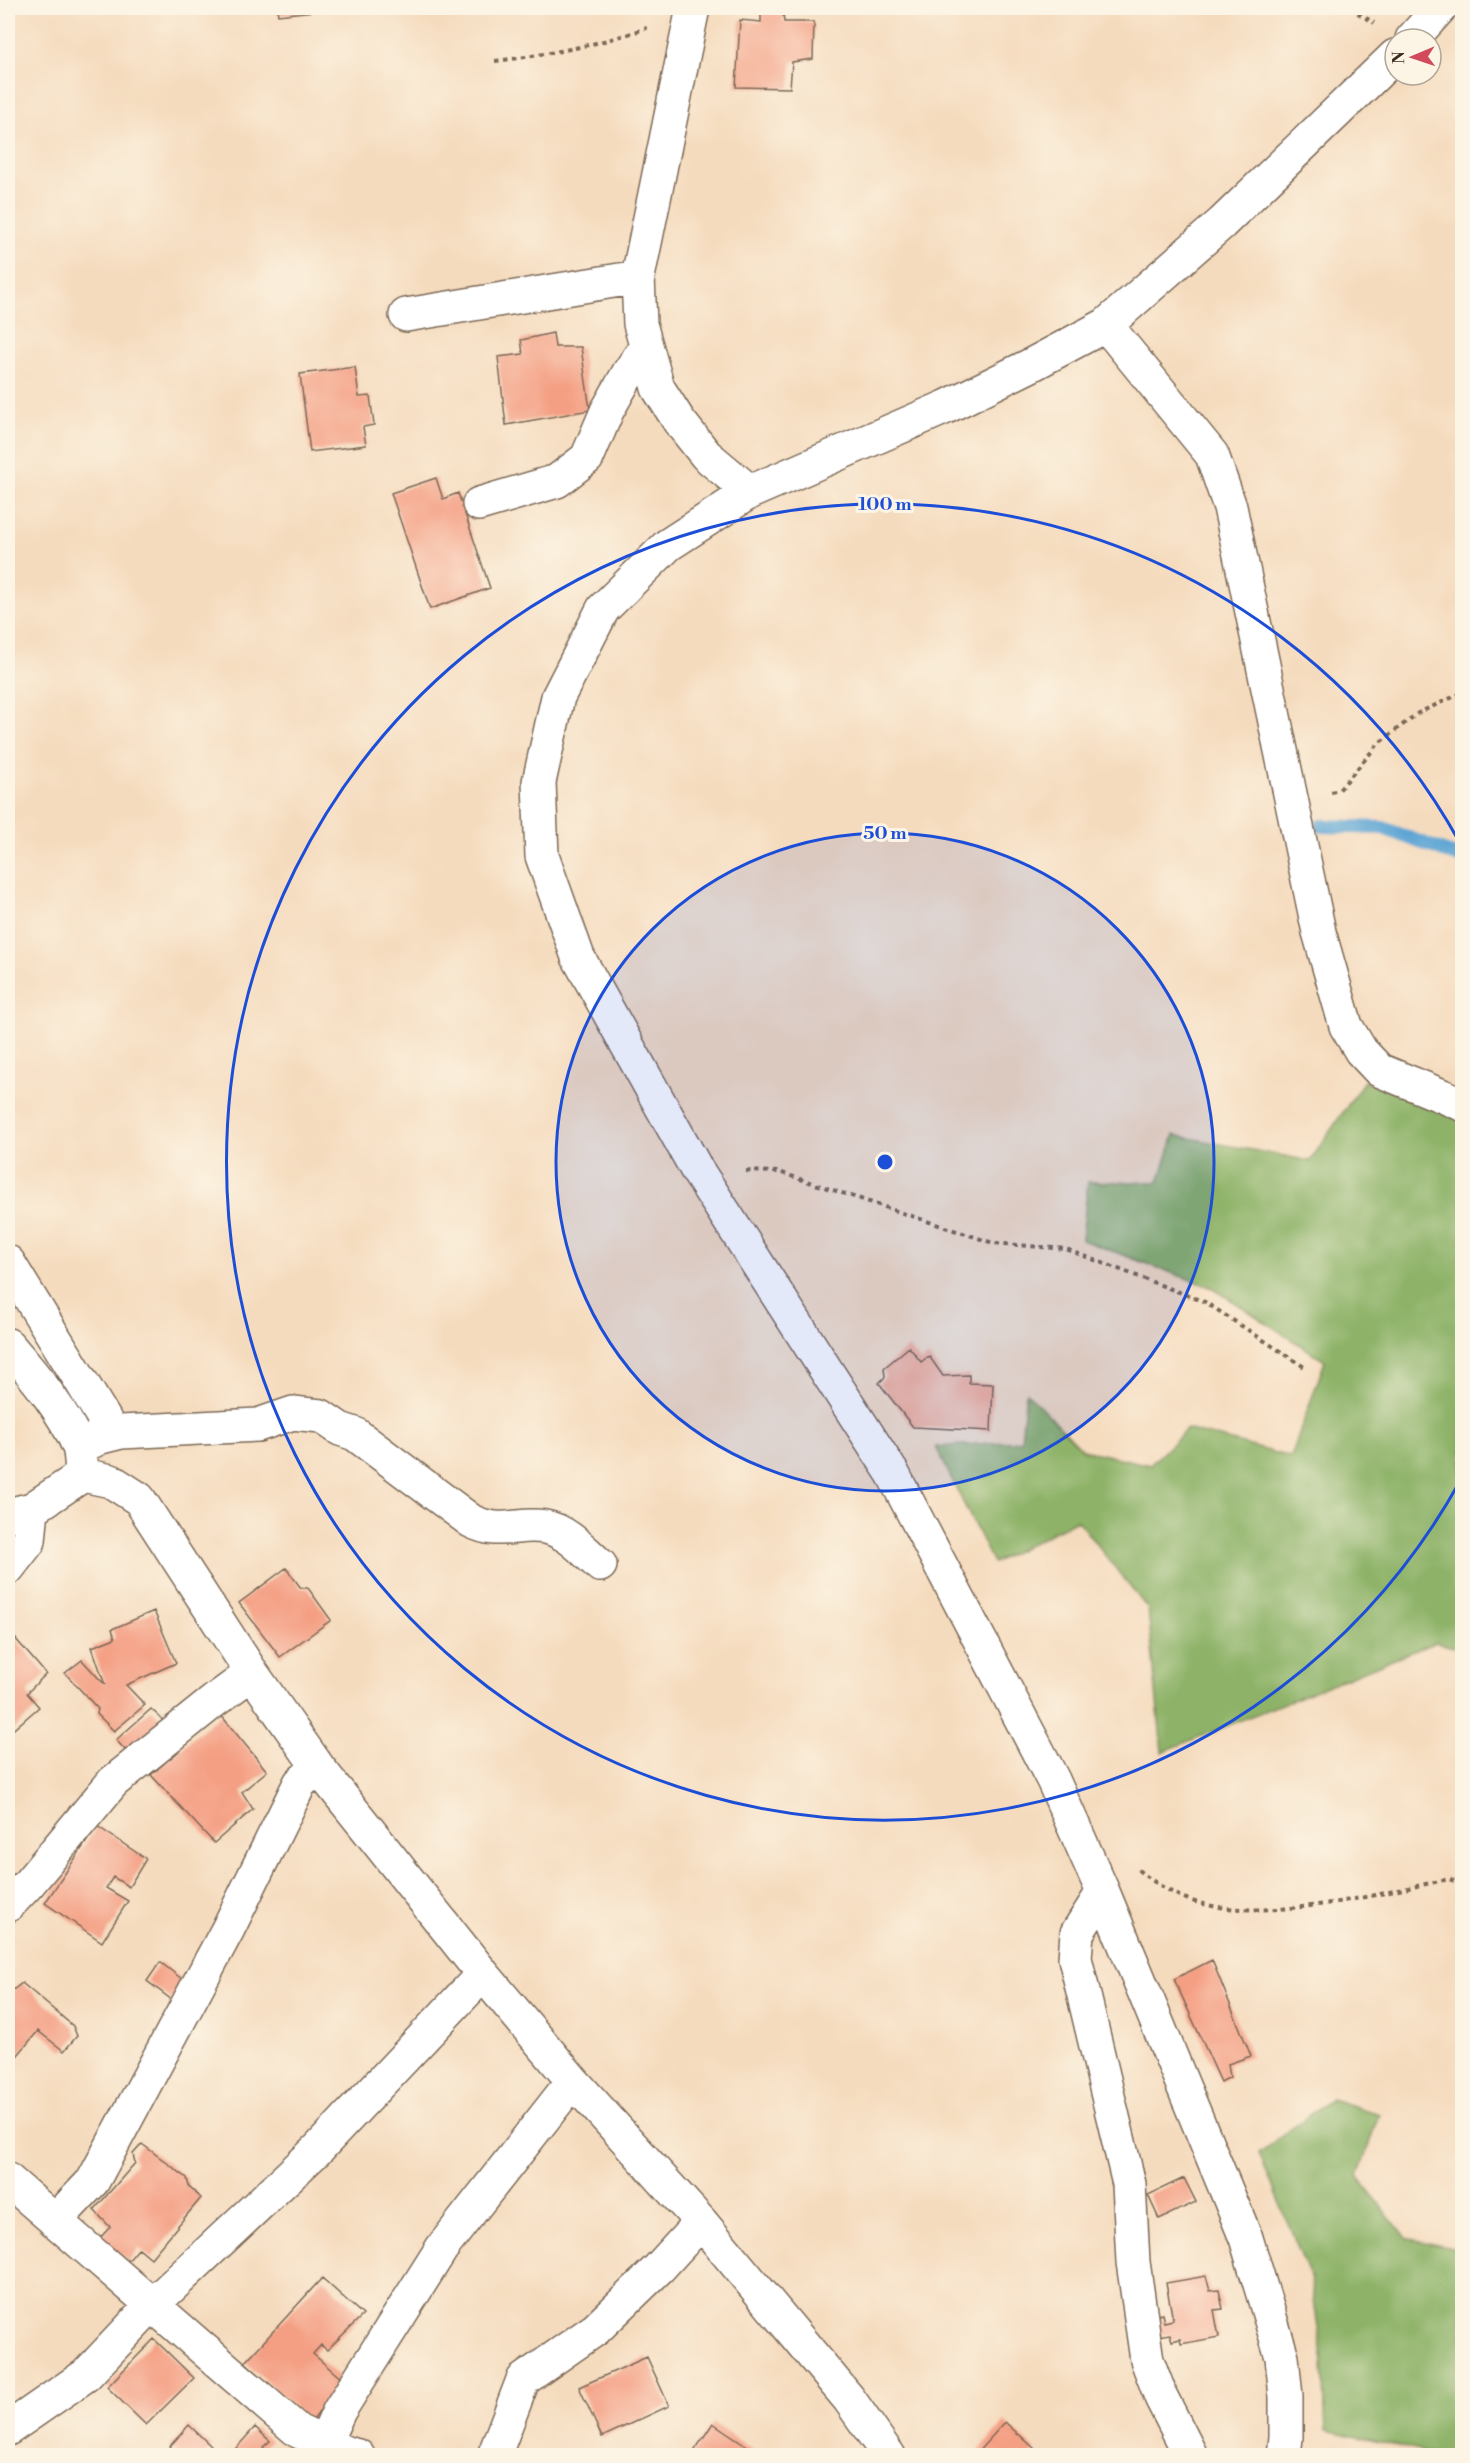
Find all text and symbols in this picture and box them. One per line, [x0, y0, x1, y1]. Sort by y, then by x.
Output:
north arrow [1383, 27, 1443, 87]
text: N [1389, 50, 1409, 64]
text: 100 m [858, 493, 912, 516]
text: 50 m [863, 822, 907, 845]
centre of rings [875, 1152, 895, 1172]

